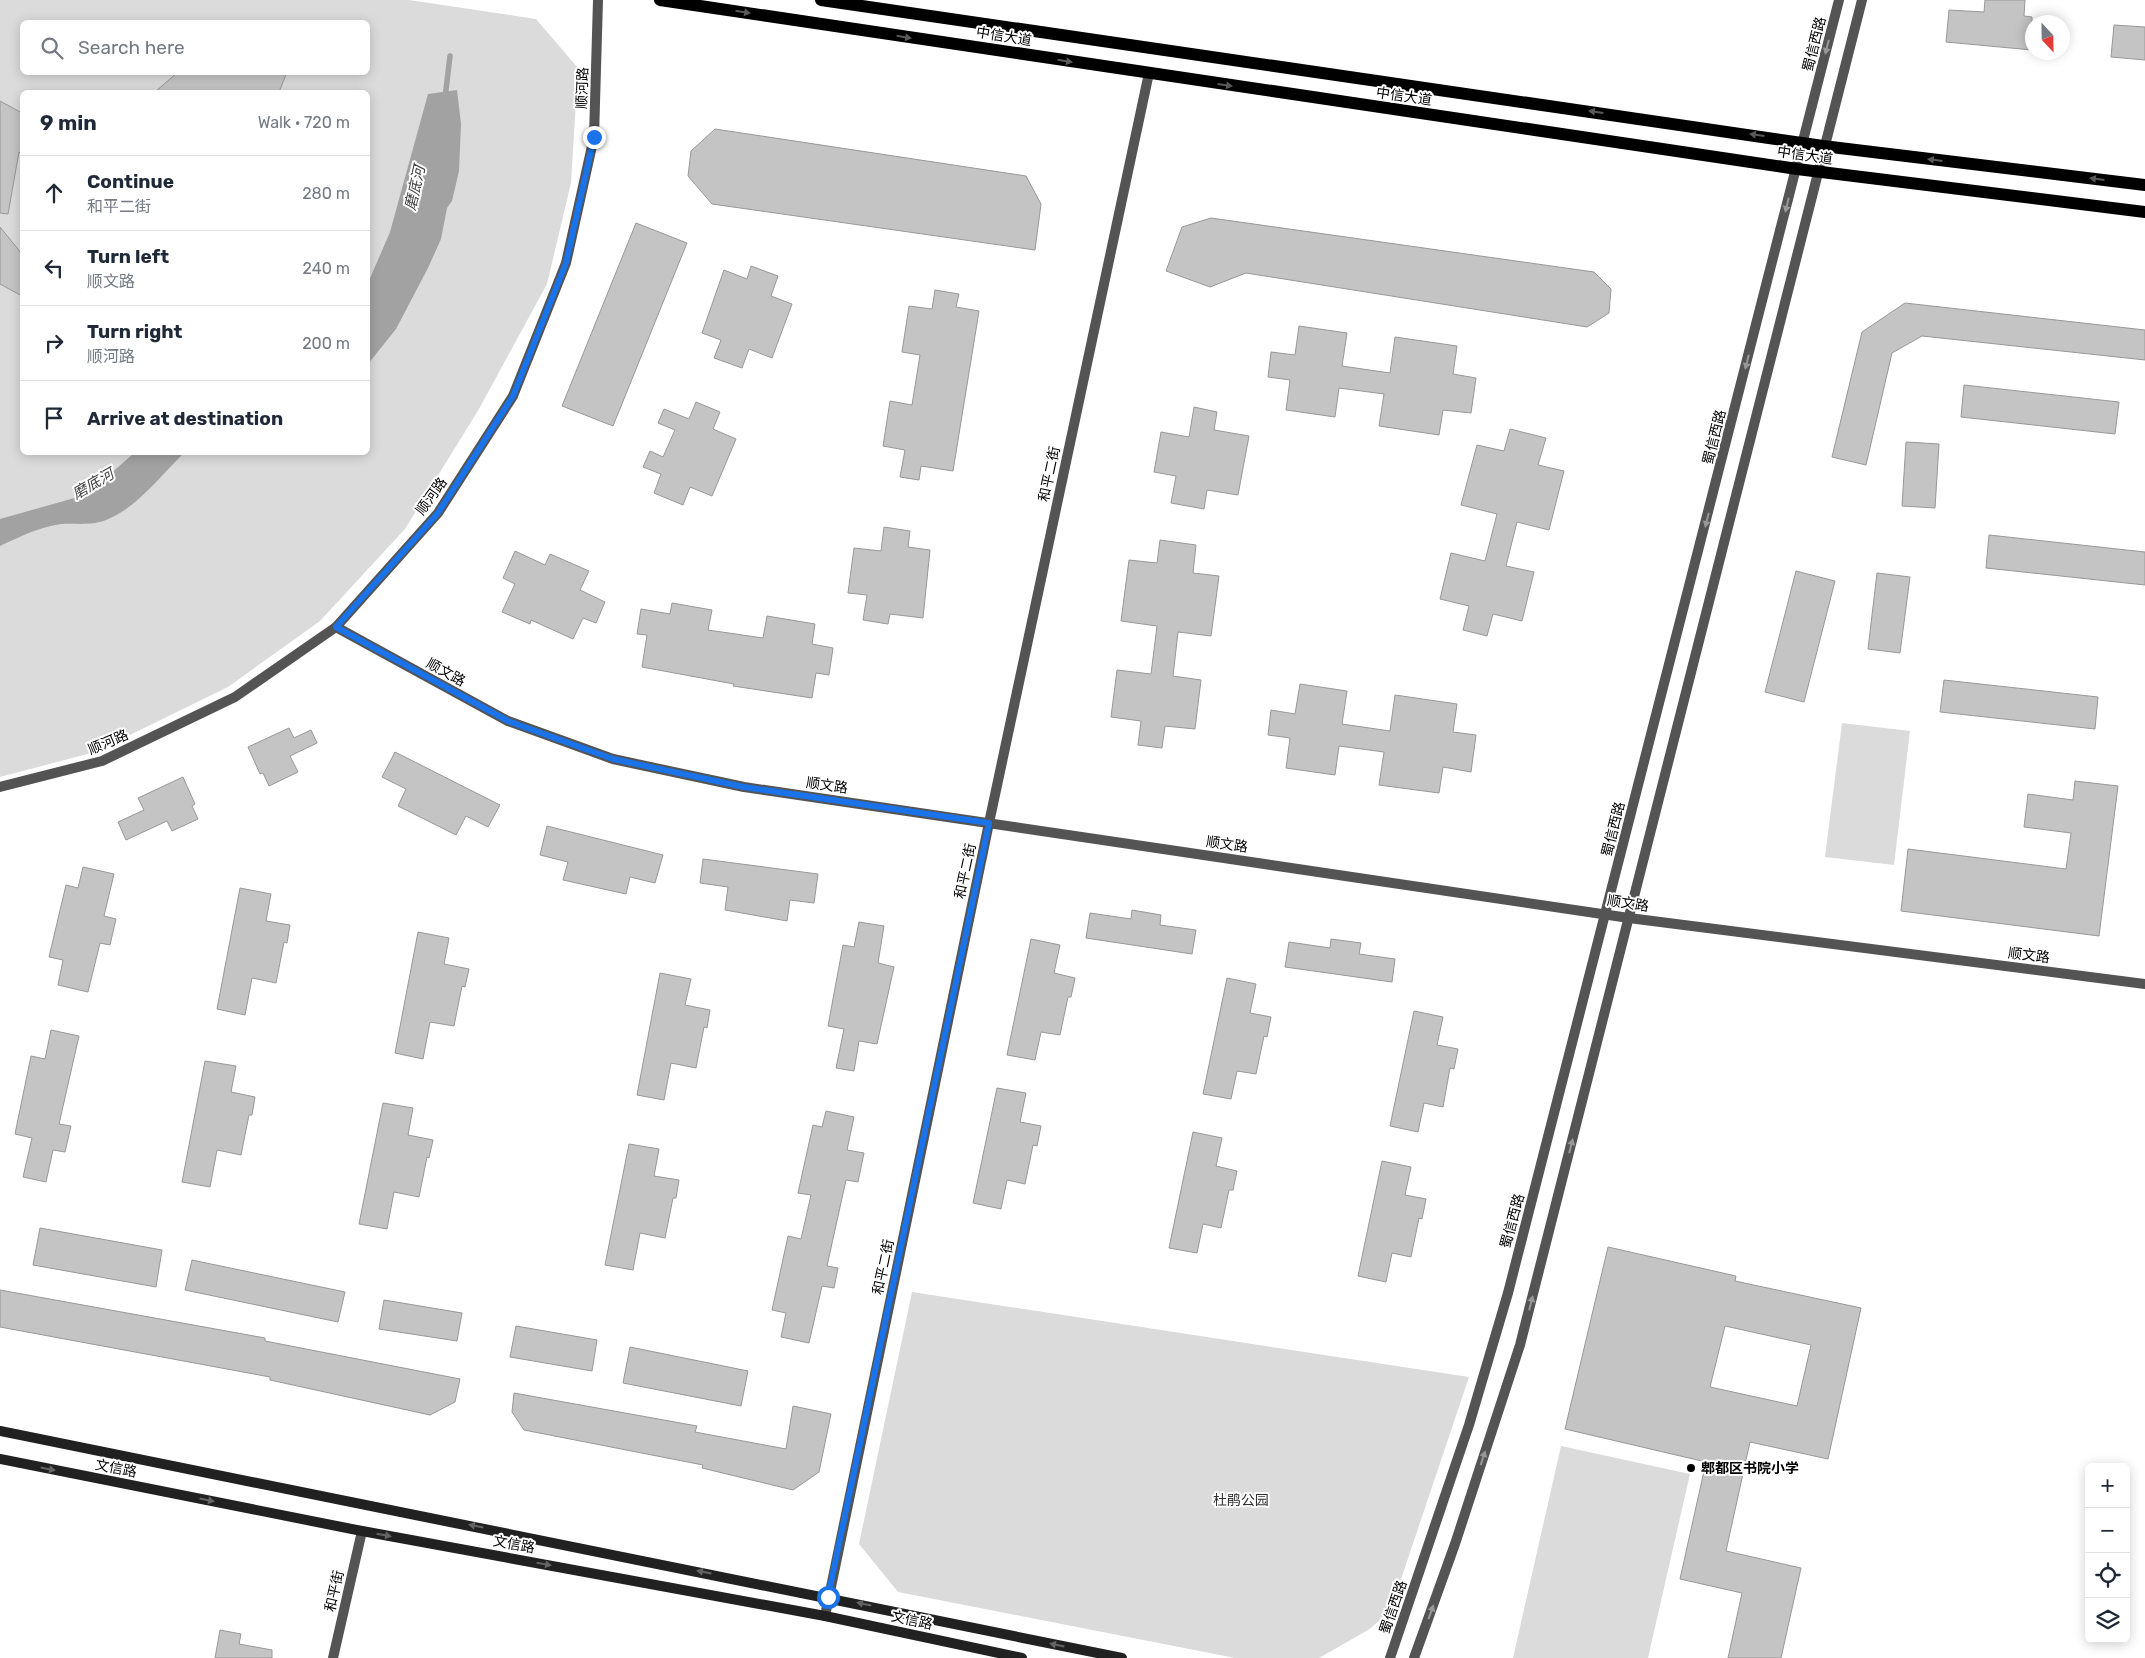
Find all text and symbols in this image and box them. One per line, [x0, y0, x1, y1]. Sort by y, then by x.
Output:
one-way arrow [735, 9, 751, 17]
street label: 蜀信西路 [1799, 15, 1830, 73]
north arrow [2025, 15, 2070, 60]
search box [20, 20, 370, 75]
street label: 中信大道 [975, 24, 1033, 49]
one-way arrow [896, 33, 912, 41]
icon: search [38, 34, 66, 62]
text: Search here [78, 36, 185, 59]
one-way arrow [1823, 40, 1831, 55]
one-way arrow [1057, 57, 1073, 65]
street label: 顺河路 [573, 67, 592, 109]
one-way arrow [1218, 81, 1234, 89]
street label: 中信大道 [1375, 84, 1433, 109]
one-way arrow [1588, 107, 1604, 115]
text: 9 min [40, 110, 97, 135]
text: Walk · 720 m [258, 113, 350, 132]
route end [583, 126, 606, 149]
one-way arrow [1749, 131, 1765, 139]
street label: 中信大道 [1776, 143, 1834, 168]
one-way arrow [1927, 156, 1943, 164]
water label: 磨底河 [401, 161, 430, 212]
text: Continue [87, 170, 174, 193]
one-way arrow [2088, 175, 2104, 183]
icon: ahead [40, 179, 68, 207]
text: 280 m [302, 184, 350, 203]
text: 和平二街 [87, 197, 151, 216]
one-way arrow [1783, 197, 1791, 212]
text: Turn left [87, 245, 169, 268]
icon: left [40, 254, 68, 282]
text: 240 m [303, 259, 350, 278]
text: 顺文路 [87, 272, 135, 291]
text: Turn right [87, 320, 182, 343]
icon: right [40, 329, 68, 357]
text: 200 m [302, 334, 350, 353]
text: 顺河路 [87, 347, 135, 366]
one-way arrow [1743, 355, 1751, 370]
icon: arrive [40, 404, 68, 432]
text: Arrive at destination [87, 407, 283, 430]
street label: 蜀信西路 [1699, 408, 1730, 466]
street label: 和平二街 [1035, 445, 1064, 503]
water label: 磨底河 [69, 463, 120, 503]
street label: 顺河路 [412, 474, 451, 518]
one-way arrow [1703, 512, 1711, 527]
street label: 顺文路 [423, 655, 468, 690]
street label: 顺河路 [86, 726, 131, 758]
street label: 顺文路 [805, 774, 849, 797]
street label: 蜀信西路 [1598, 800, 1629, 858]
street label: 顺文路 [1205, 833, 1249, 856]
street label: 和平二街 [951, 842, 980, 900]
street label: 顺文路 [1606, 892, 1650, 915]
street label: 顺文路 [2007, 945, 2051, 966]
one-way arrow [1567, 1138, 1575, 1153]
street label: 蜀信西路 [1497, 1192, 1528, 1250]
street label: 和平二街 [869, 1238, 898, 1296]
one-way arrow [1527, 1295, 1535, 1311]
one-way arrow [1480, 1451, 1488, 1466]
street label: 文信路 [94, 1456, 138, 1481]
place label: 郫都区书院小学 [1701, 1460, 1799, 1477]
marker: 郫都区书院小学 [1685, 1462, 1697, 1474]
map controls [2085, 1463, 2130, 1643]
button: + [2085, 1463, 2130, 1508]
one-way arrow [40, 1465, 56, 1473]
park label: 杜鹃公园 [1213, 1492, 1269, 1509]
one-way arrow [200, 1496, 215, 1504]
button: − [2085, 1508, 2130, 1553]
one-way arrow [468, 1522, 484, 1530]
one-way arrow [376, 1531, 392, 1539]
street label: 文信路 [492, 1532, 536, 1557]
button: locate [2085, 1553, 2130, 1598]
one-way arrow [536, 1560, 552, 1568]
one-way arrow [697, 1568, 712, 1576]
street label: 和平街 [321, 1569, 347, 1613]
street label: 蜀信西路 [1376, 1578, 1411, 1636]
route start [817, 1586, 840, 1609]
button: layers [2085, 1598, 2130, 1643]
one-way arrow [855, 1600, 871, 1608]
one-way arrow [1427, 1604, 1435, 1619]
street label: 文信路 [890, 1608, 934, 1633]
one-way arrow [1049, 1640, 1065, 1648]

